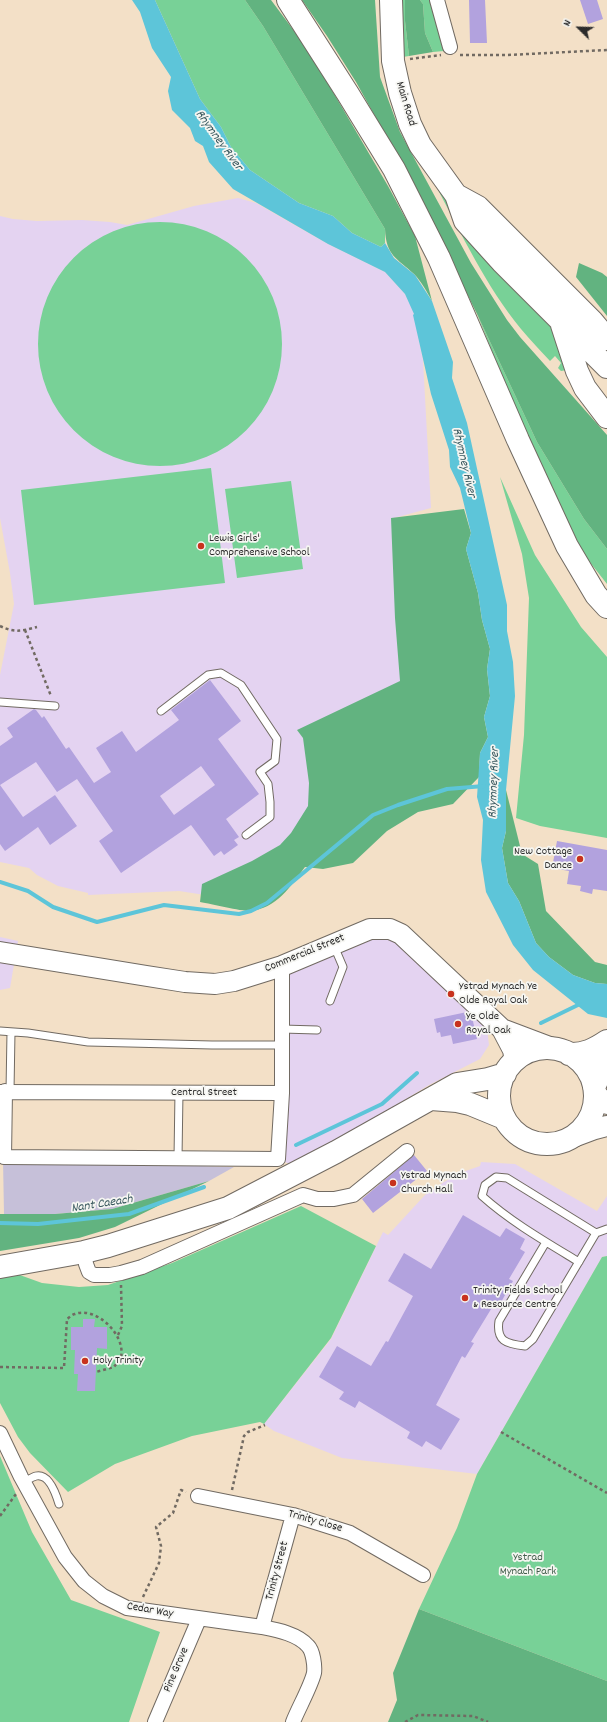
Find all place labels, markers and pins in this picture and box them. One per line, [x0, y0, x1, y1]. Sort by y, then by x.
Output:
place label: Lewis Girls' Comprehensive School [209, 532, 310, 560]
marker: Lewis Girls' Comprehensive School [196, 541, 206, 551]
place label: New Cottage Dance [514, 845, 572, 873]
marker: New Cottage Dance [575, 854, 585, 864]
place label: Ystrad Mynach Ye Olde Royal Oak [459, 980, 537, 1008]
marker: Ystrad Mynach Ye Olde Royal Oak [446, 989, 456, 999]
place label: Ye Olde Royal Oak [466, 1010, 511, 1038]
marker: Ye Olde Royal Oak [453, 1019, 463, 1029]
place label: Ystrad Mynach Church Hall [401, 1169, 467, 1197]
marker: Ystrad Mynach Church Hall [388, 1178, 398, 1188]
place label: Trinity Fields School & Resource Centre [473, 1284, 562, 1312]
marker: Trinity Fields School & Resource Centre [460, 1293, 470, 1303]
place label: Holy Trinity [93, 1354, 143, 1368]
marker: Holy Trinity [80, 1356, 90, 1366]

